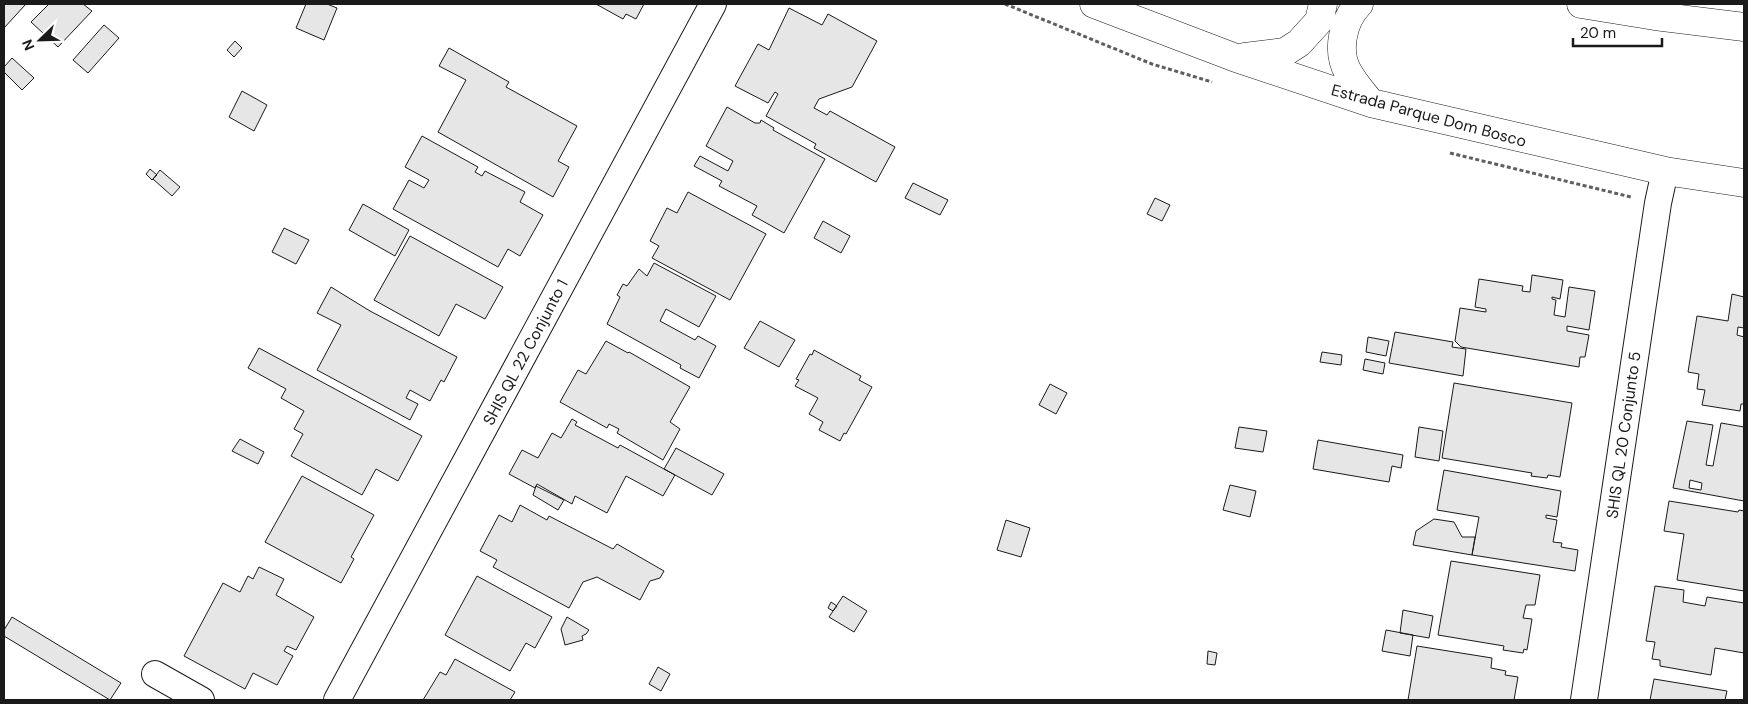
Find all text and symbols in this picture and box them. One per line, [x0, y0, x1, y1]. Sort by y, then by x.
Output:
north arrow [15, 15, 65, 65]
scale bar [1573, 15, 1662, 47]
text: 20 m [1580, 23, 1616, 43]
text: N [18, 37, 38, 53]
street label: Estrada Parque Dom Bosco [1329, 79, 1529, 152]
street label: SHIS QL 22 Conjunto 1 [478, 276, 573, 429]
street label: SHIS QL 20 Conjunto 5 [1601, 350, 1646, 520]

